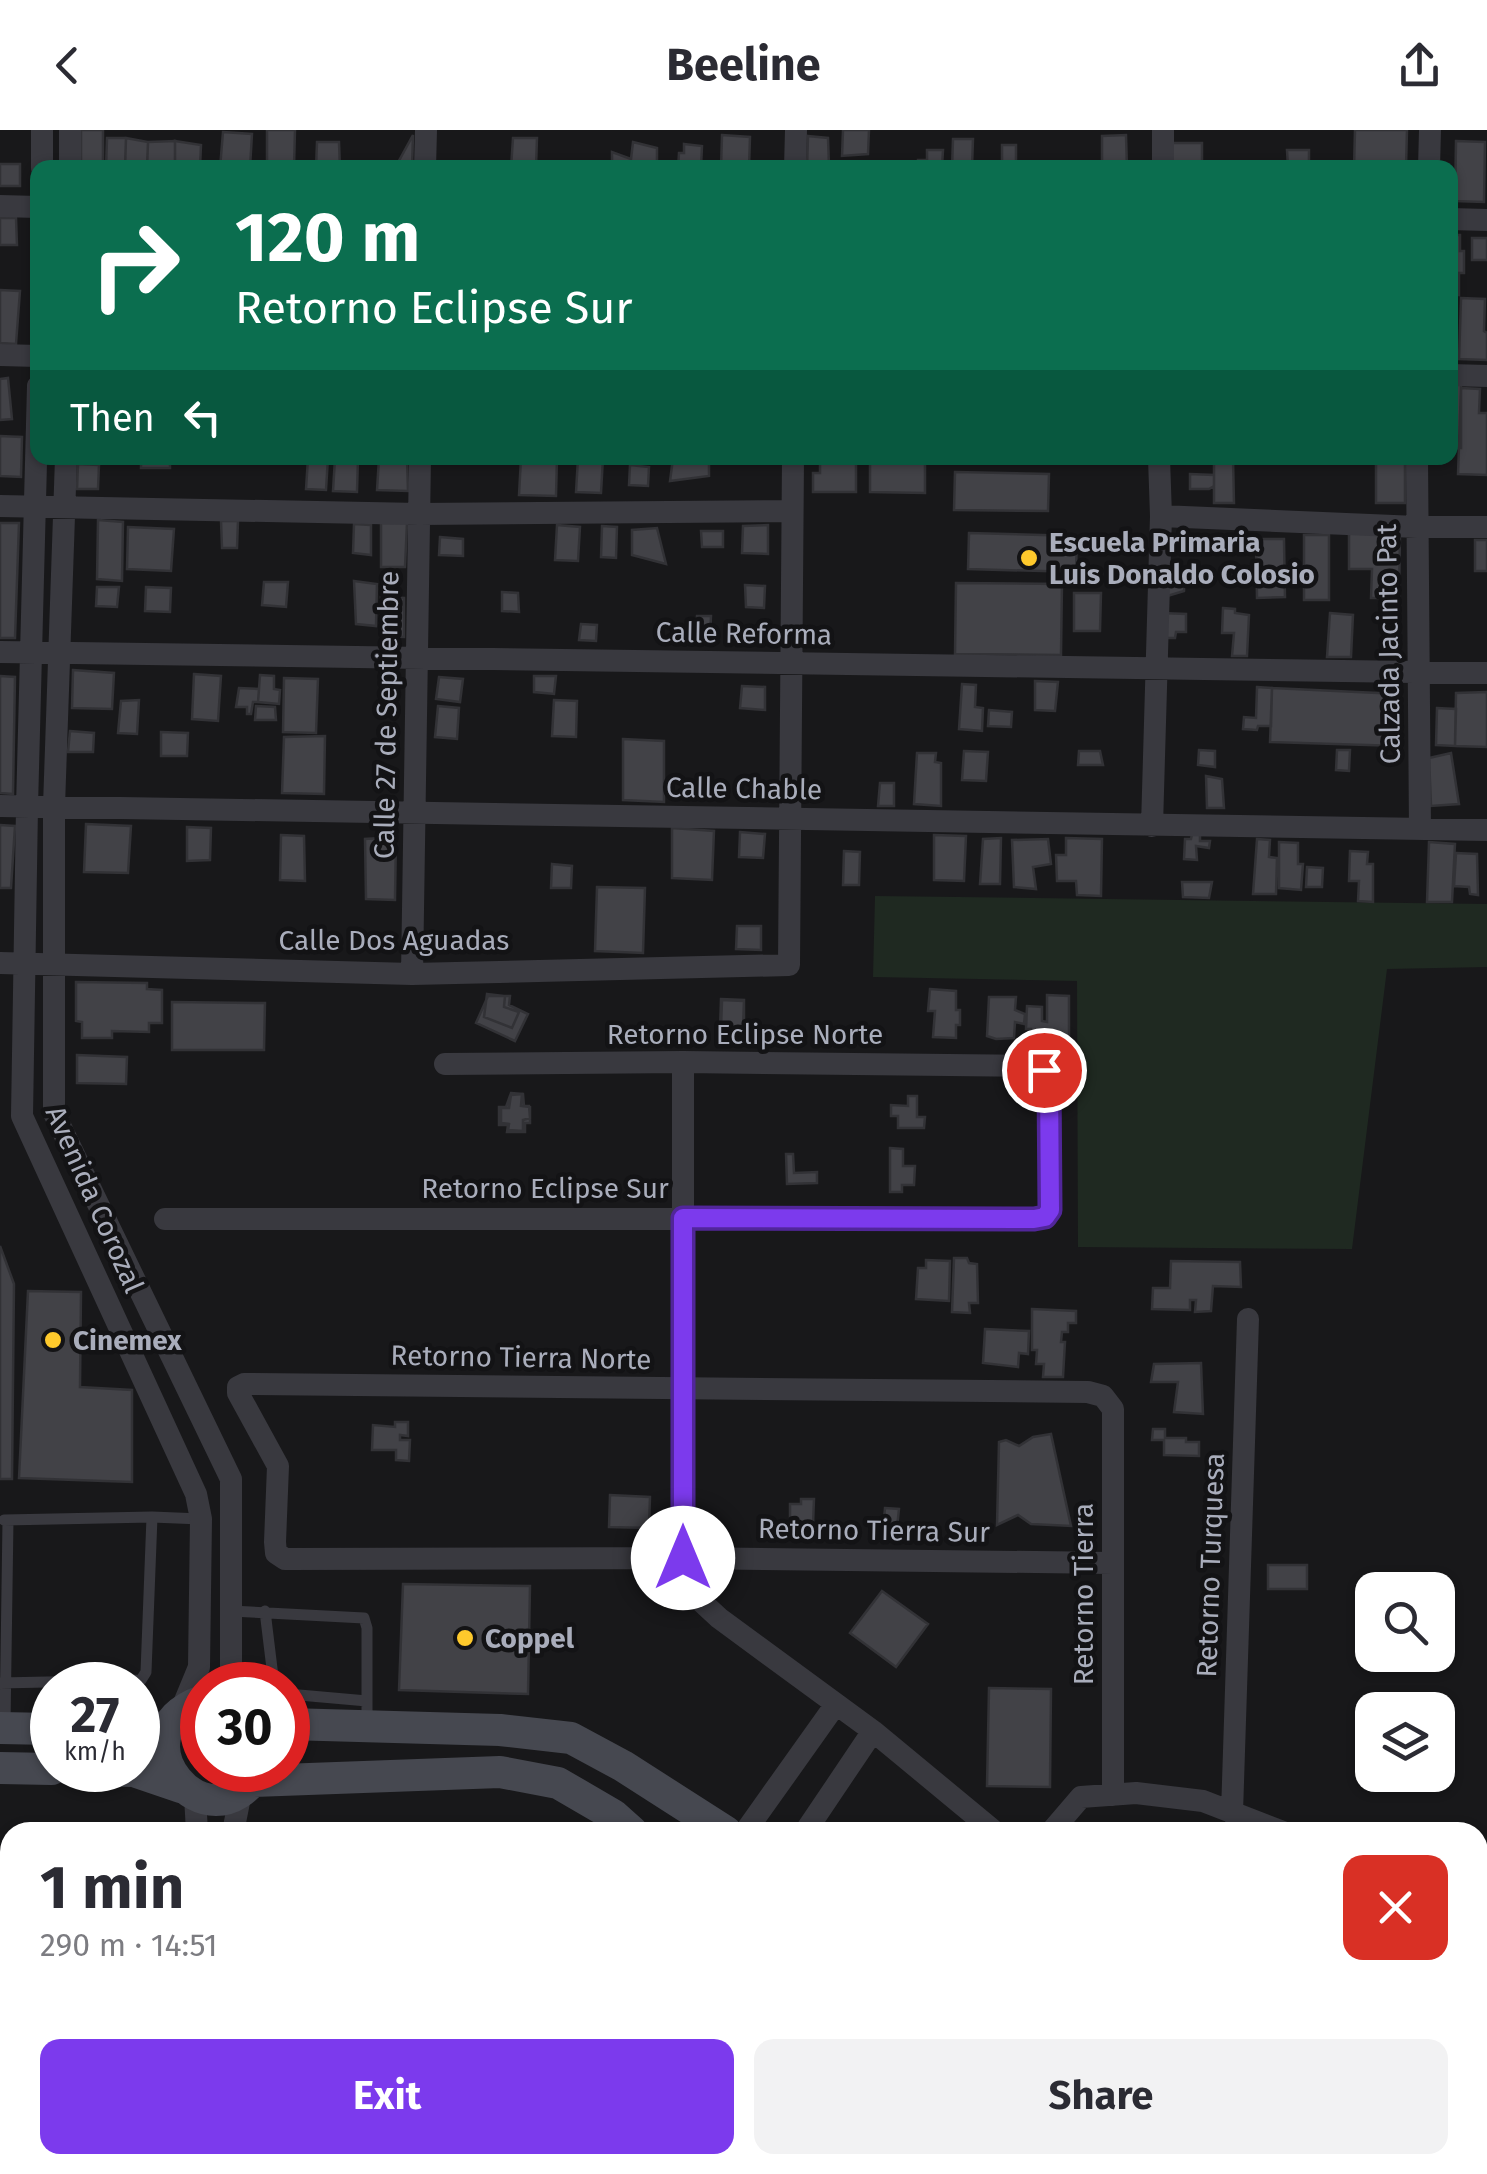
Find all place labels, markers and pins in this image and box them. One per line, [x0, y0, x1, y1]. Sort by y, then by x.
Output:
place label: Escuela Primaria Luis Donaldo Colosio [1049, 526, 1315, 591]
marker: Escuela Primaria Luis Donaldo Colosio [1018, 547, 1040, 569]
pin [1002, 1028, 1087, 1113]
place label: Cinemex [73, 1324, 182, 1357]
marker: Cinemex [42, 1329, 64, 1351]
place label: Coppel [485, 1622, 575, 1655]
marker: Coppel [454, 1627, 476, 1649]

